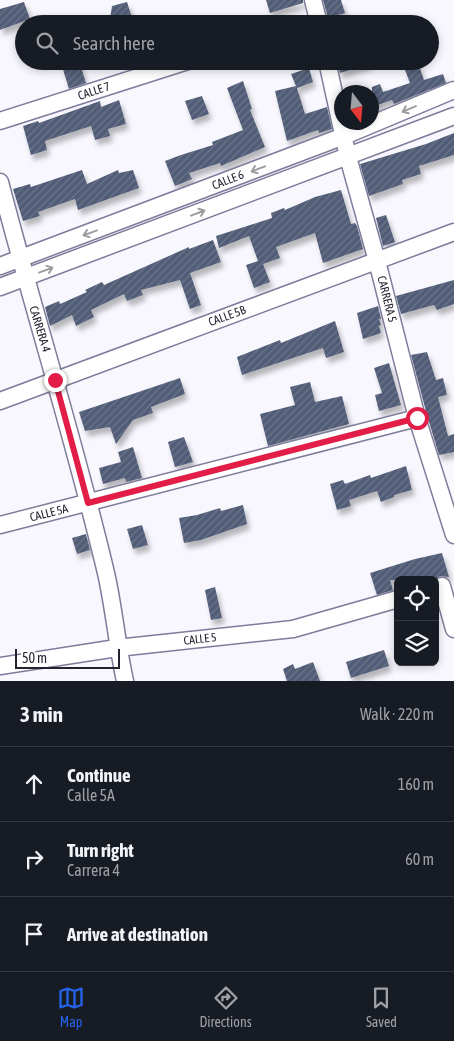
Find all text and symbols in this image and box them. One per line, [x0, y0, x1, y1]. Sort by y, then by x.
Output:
search box [15, 15, 439, 70]
icon: search [33, 29, 61, 57]
text: Search here [73, 32, 155, 54]
street label: CALLE 7 [76, 79, 112, 103]
north arrow [334, 85, 379, 130]
one-way arrow [402, 105, 417, 114]
one-way arrow [251, 165, 266, 174]
street label: CALLE 6 [210, 167, 246, 192]
one-way arrow [190, 208, 205, 217]
one-way arrow [82, 229, 98, 238]
one-way arrow [37, 265, 53, 274]
street label: CARRERA 5 [374, 274, 400, 324]
street label: CALLE 5B [206, 303, 248, 329]
street label: CARRERA 4 [26, 304, 54, 354]
route end [44, 369, 67, 392]
route start [406, 407, 429, 430]
street label: CALLE 5A [28, 501, 70, 524]
map controls [394, 576, 439, 666]
button: locate [394, 576, 439, 621]
button: layers [394, 621, 439, 666]
street label: CALLE 5 [183, 630, 217, 648]
scale bar [15, 646, 120, 669]
text: 50 m [22, 650, 47, 666]
text: 3 min [20, 702, 63, 726]
text: Walk · 220 m [360, 705, 434, 723]
text: Continue [67, 764, 131, 786]
icon: ahead [20, 770, 48, 798]
text: 160 m [398, 775, 434, 793]
text: Calle 5A [67, 786, 115, 804]
text: Turn right [67, 839, 134, 861]
icon: right [20, 845, 48, 873]
text: 60 m [405, 850, 434, 868]
text: Carrera 4 [67, 861, 120, 879]
icon: arrive [20, 920, 48, 948]
text: Arrive at destination [67, 923, 208, 945]
tab: Map [57, 984, 85, 1030]
tab: Directions [199, 984, 252, 1030]
tab: Saved [366, 984, 397, 1030]

